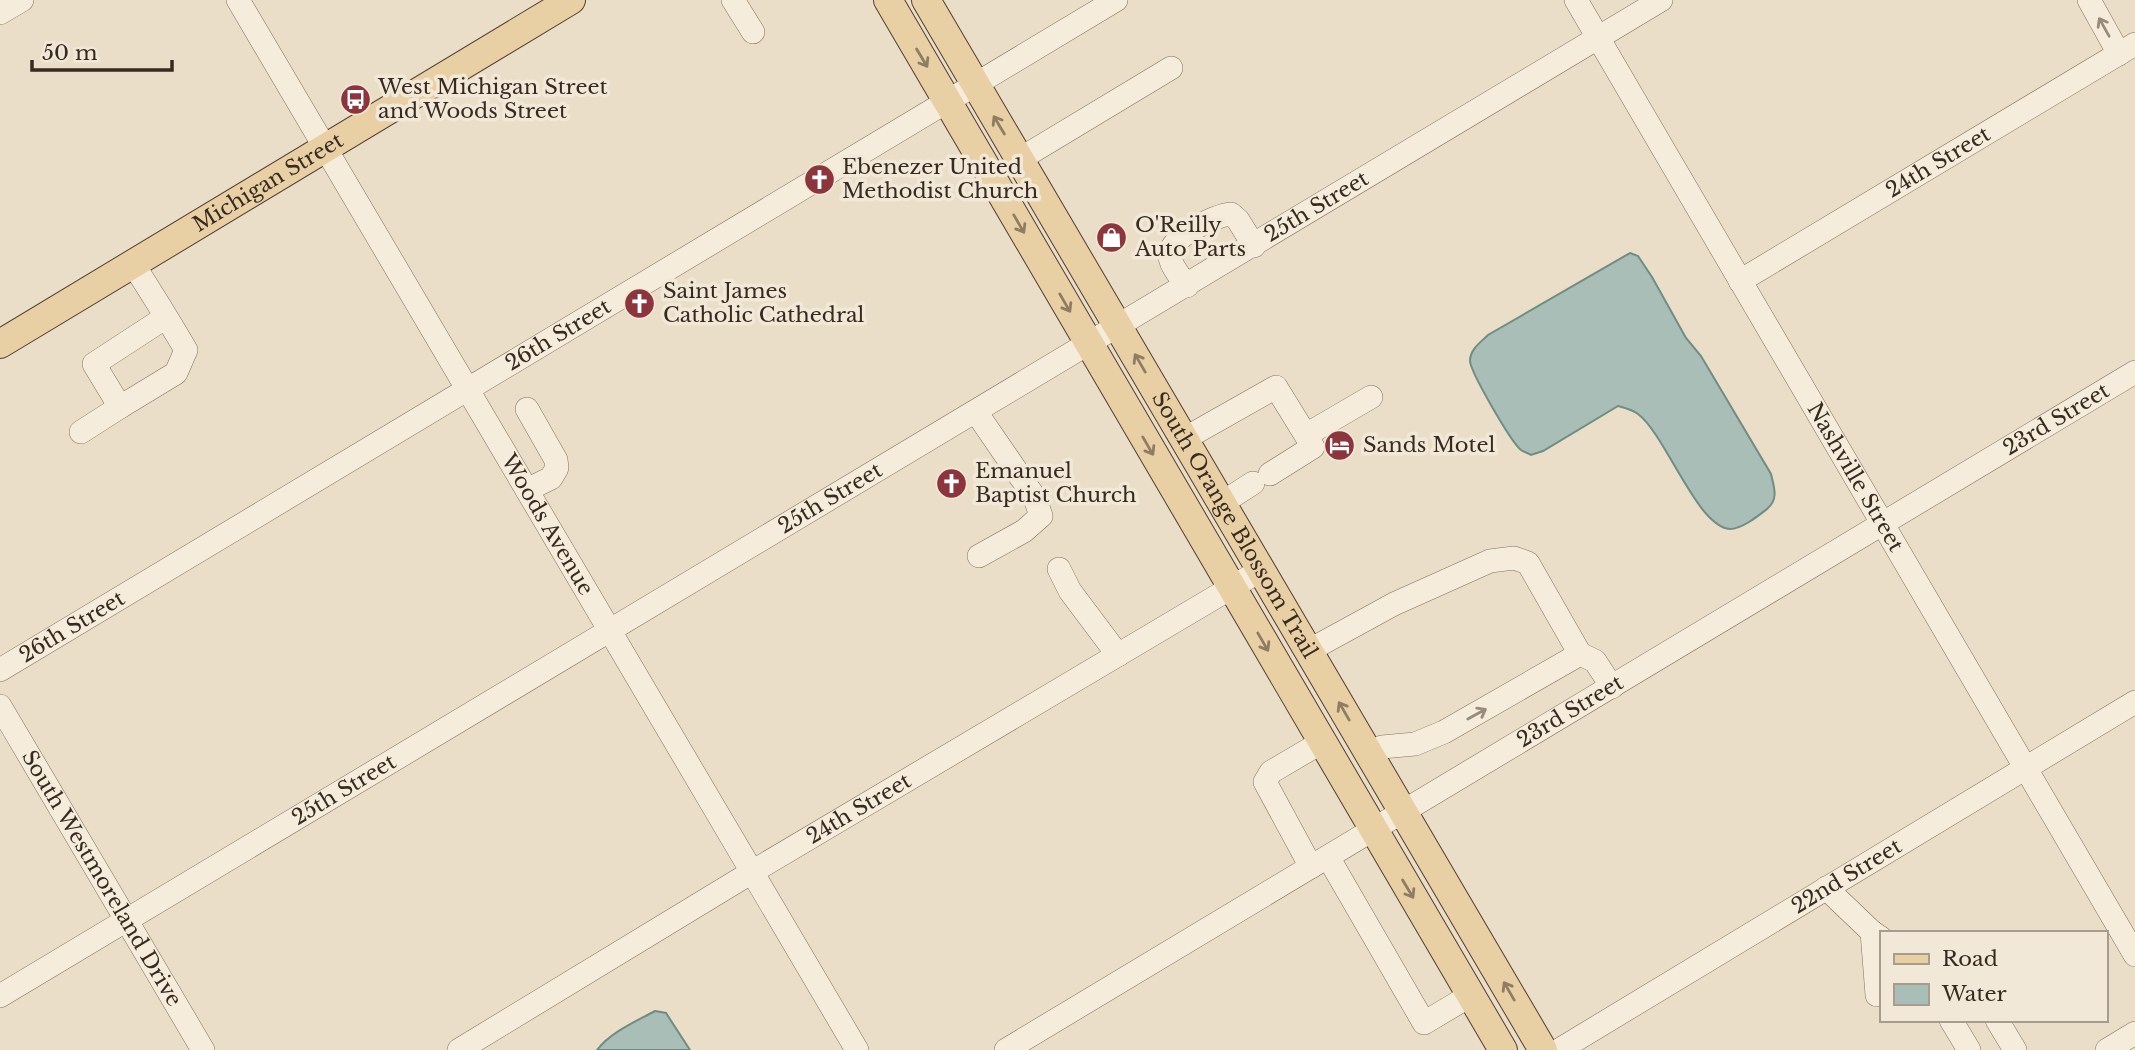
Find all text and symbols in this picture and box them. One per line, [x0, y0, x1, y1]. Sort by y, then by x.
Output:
one-way arrow [2097, 17, 2110, 38]
scale bar [32, 28, 172, 72]
text: 50 m [42, 40, 98, 66]
one-way arrow [915, 48, 929, 68]
place label: West Michigan Street and Woods Street [377, 74, 607, 124]
bus stop icon: West Michigan Street and Woods Street [338, 82, 372, 116]
one-way arrow [992, 115, 1006, 135]
street label: 24th Street [1881, 121, 1995, 203]
street label: Michigan Street [188, 127, 348, 238]
place label: Ebenezer United Methodist Church [842, 154, 1038, 204]
church icon: Ebenezer United Methodist Church [802, 162, 836, 196]
street label: 25th Street [1260, 165, 1373, 248]
place label: O'Reilly Auto Parts [1134, 212, 1246, 262]
one-way arrow [1012, 214, 1026, 234]
shop icon: O'Reilly Auto Parts [1095, 220, 1129, 254]
place label: Saint James Catholic Cathedral [663, 278, 865, 328]
church icon: Saint James Catholic Cathedral [623, 286, 657, 320]
one-way arrow [1058, 292, 1072, 312]
street label: 26th Street [501, 293, 616, 376]
one-way arrow [1132, 354, 1146, 374]
street label: 23rd Street [1998, 377, 2114, 461]
street label: South Orange Blossom Trail [1146, 387, 1323, 663]
street label: Nashville Street [1802, 398, 1909, 557]
hotel icon: Sands Motel [1323, 428, 1357, 462]
place label: Sands Motel [1363, 432, 1495, 458]
one-way arrow [1141, 435, 1155, 455]
street label: Woods Avenue [495, 448, 599, 600]
street label: 25th Street [774, 457, 887, 539]
place label: Emanuel Baptist Church [975, 458, 1136, 508]
church icon: Emanuel Baptist Church [935, 466, 969, 500]
street label: 26th Street [15, 585, 129, 668]
one-way arrow [1256, 631, 1270, 651]
street label: 23rd Street [1512, 669, 1628, 753]
one-way arrow [1336, 701, 1350, 721]
one-way arrow [1466, 707, 1486, 721]
street label: South Westmoreland Drive [16, 745, 187, 1011]
street label: 25th Street [287, 749, 401, 831]
street label: 24th Street [802, 768, 916, 850]
street label: 22nd Street [1787, 833, 1906, 919]
one-way arrow [1401, 879, 1415, 899]
legend [1880, 931, 2107, 1022]
text: Road [1942, 946, 1998, 972]
text: Water [1941, 981, 2006, 1007]
one-way arrow [1501, 982, 1515, 1002]

